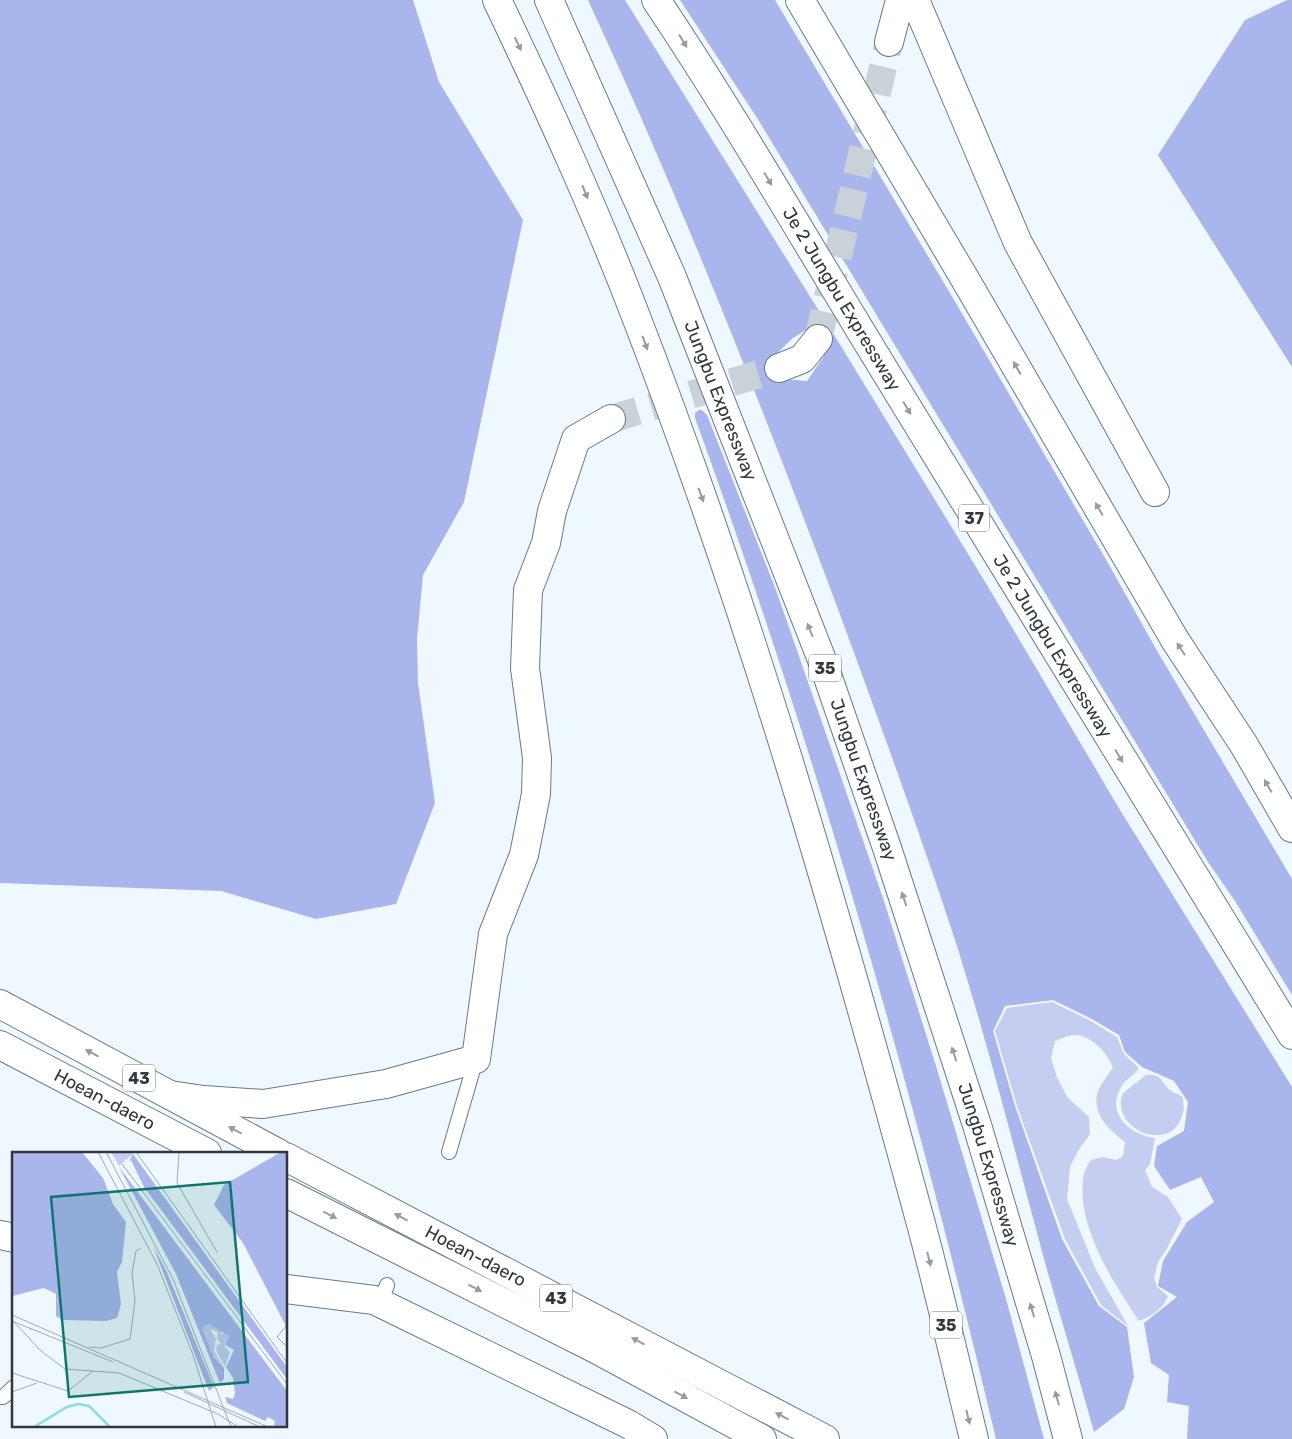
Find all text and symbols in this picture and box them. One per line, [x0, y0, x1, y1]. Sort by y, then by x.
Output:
one-way arrow [679, 34, 688, 47]
one-way arrow [514, 37, 522, 51]
one-way arrow [763, 173, 773, 186]
one-way arrow [581, 185, 589, 199]
street label: Je 2 Jungbu Expressway [778, 203, 906, 395]
street label: Jungbu Expressway [679, 318, 762, 484]
one-way arrow [642, 335, 649, 350]
one-way arrow [1013, 361, 1021, 375]
one-way arrow [903, 401, 912, 414]
one-way arrow [697, 488, 705, 503]
one-way arrow [1094, 502, 1103, 515]
road number: 37 [959, 504, 989, 532]
street label: Je 2 Jungbu Expressway [988, 550, 1117, 742]
one-way arrow [806, 622, 814, 637]
one-way arrow [1176, 642, 1185, 655]
road number: 35 [809, 654, 841, 681]
street label: Jungbu Expressway [825, 696, 901, 863]
one-way arrow [1114, 749, 1123, 763]
one-way arrow [1263, 779, 1272, 793]
one-way arrow [899, 892, 907, 907]
one-way arrow [949, 1046, 957, 1061]
one-way arrow [85, 1049, 99, 1057]
street label: Hoean-daero [50, 1064, 159, 1135]
road number: 43 [123, 1064, 155, 1092]
street label: Jungbu Expressway [953, 1080, 1024, 1249]
one-way arrow [228, 1126, 242, 1134]
inset map [12, 1152, 288, 1426]
one-way arrow [323, 1211, 337, 1219]
one-way arrow [394, 1213, 408, 1221]
street label: Hoean-daero [421, 1221, 530, 1292]
one-way arrow [925, 1252, 933, 1267]
one-way arrow [468, 1284, 482, 1292]
road number: 43 [540, 1285, 572, 1312]
one-way arrow [1028, 1302, 1036, 1317]
road number: 35 [930, 1312, 962, 1338]
one-way arrow [631, 1337, 645, 1345]
one-way arrow [1053, 1390, 1061, 1405]
one-way arrow [674, 1391, 688, 1399]
one-way arrow [965, 1409, 973, 1424]
one-way arrow [775, 1412, 789, 1420]

